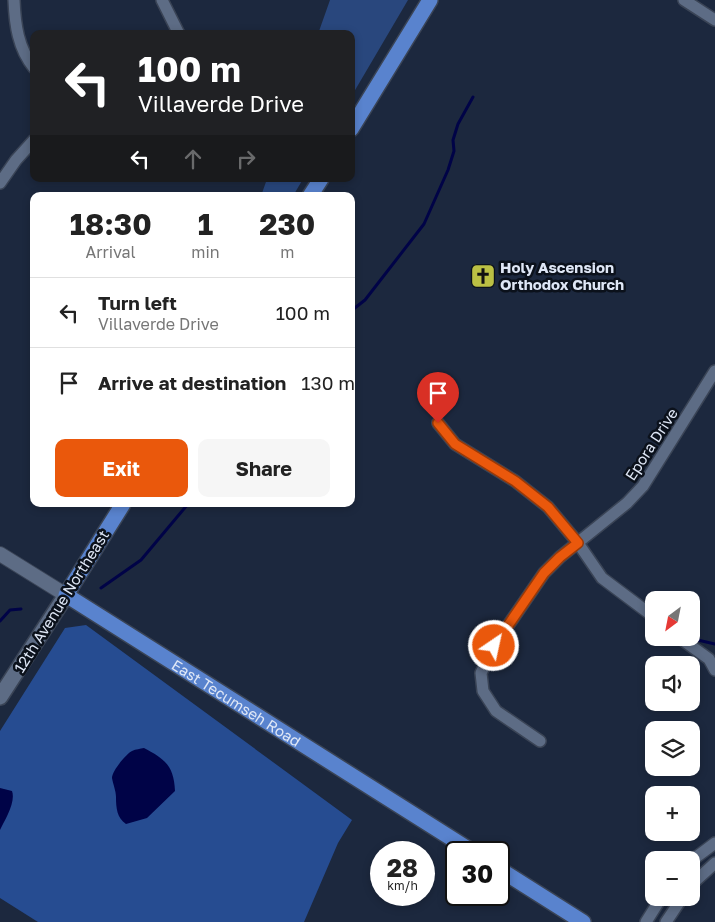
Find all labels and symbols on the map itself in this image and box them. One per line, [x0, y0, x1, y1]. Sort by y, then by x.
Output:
place label: Holy Ascension Orthodox Church [500, 258, 624, 293]
church icon: Holy Ascension Orthodox Church [470, 263, 496, 289]
pin [417, 372, 459, 423]
street label: Epora Drive [621, 404, 681, 483]
street label: 12th Avenue Northeast [10, 526, 112, 676]
north arrow [645, 591, 700, 646]
position arrow [467, 619, 519, 671]
street label: East Tecumseh Road [169, 655, 304, 750]
speed limit sign: 30 [445, 841, 510, 906]

